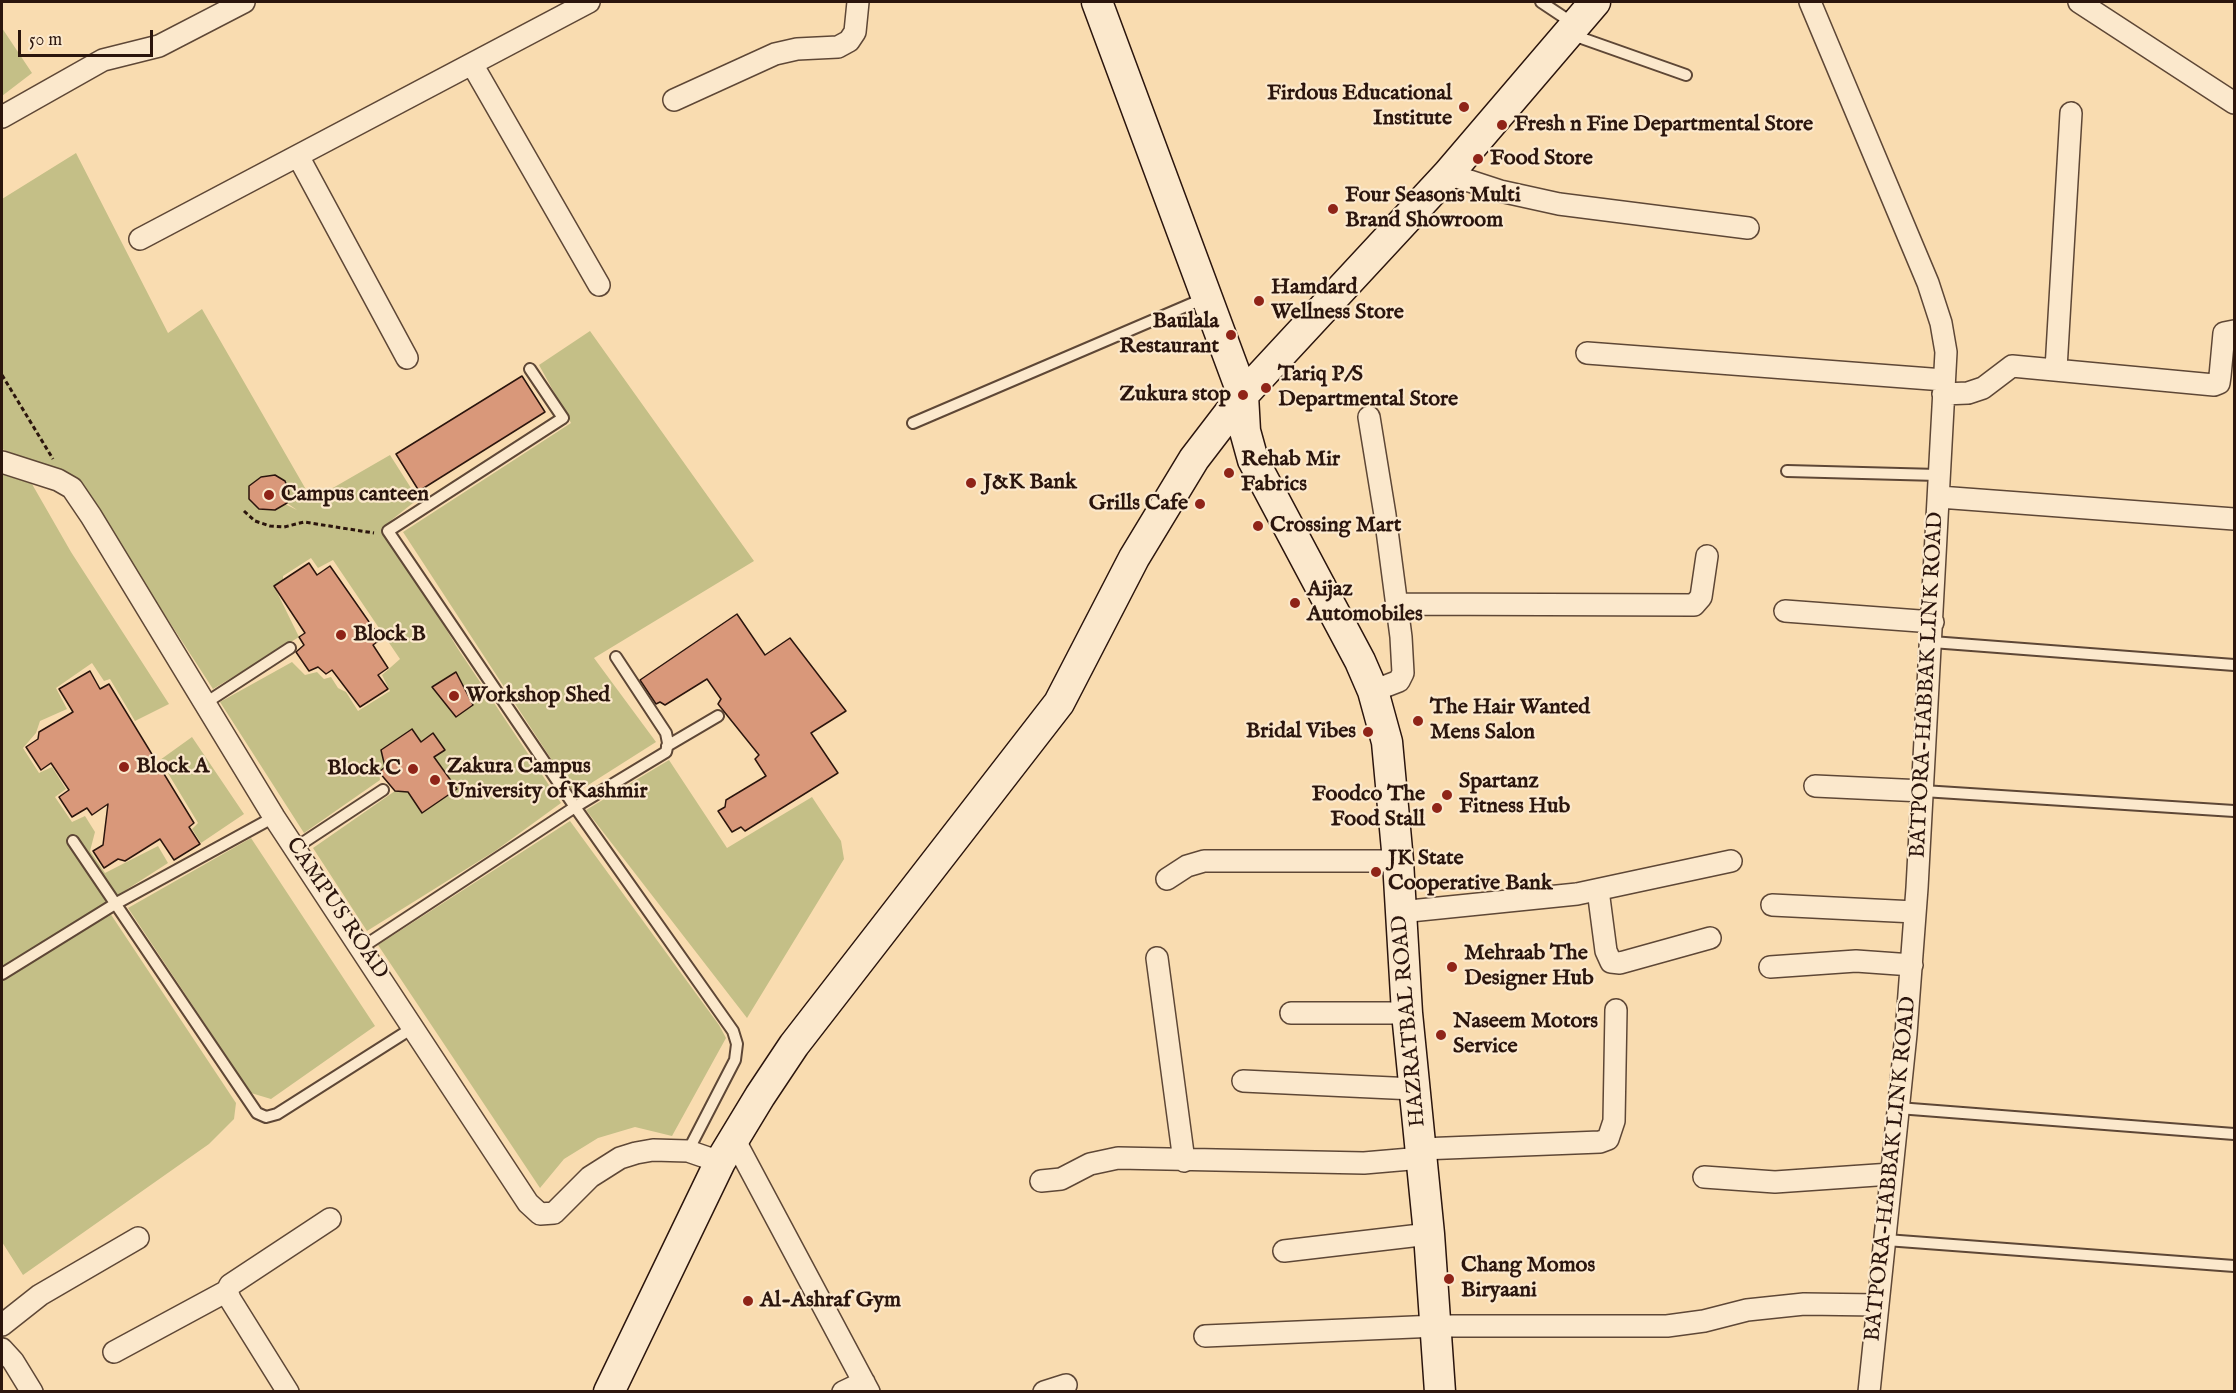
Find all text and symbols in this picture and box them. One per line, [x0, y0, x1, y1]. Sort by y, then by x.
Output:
scale bar [21, 18, 156, 56]
text: 50 m [29, 29, 62, 52]
place label: Firdous Educational Institute [1267, 81, 1452, 132]
marker: Firdous Educational Institute [1457, 100, 1471, 114]
place label: Fresh n Fine Departmental Store [1514, 112, 1813, 138]
marker: Fresh n Fine Departmental Store [1495, 118, 1509, 132]
place label: Food Store [1490, 146, 1593, 172]
marker: Food Store [1471, 152, 1485, 166]
place label: Four Seasons Multi Brand Showroom [1345, 183, 1521, 234]
marker: Four Seasons Multi Brand Showroom [1326, 202, 1340, 216]
place label: Hamdard Wellness Store [1271, 275, 1404, 326]
marker: Hamdard Wellness Store [1252, 294, 1266, 308]
place label: Baulala Restaurant [1119, 309, 1219, 360]
marker: Baulala Restaurant [1224, 328, 1238, 342]
place label: Tariq P/S Departmental Store [1278, 362, 1458, 414]
marker: Tariq P/S Departmental Store [1259, 381, 1273, 395]
place label: Zukura stop [1120, 382, 1231, 408]
marker: Zukura stop [1236, 388, 1250, 402]
place label: Rehab Mir Fabrics [1241, 447, 1340, 499]
marker: Rehab Mir Fabrics [1222, 466, 1236, 480]
place label: J&K Bank [983, 470, 1077, 496]
marker: J&K Bank [964, 476, 978, 490]
place label: Campus canteen [281, 482, 429, 508]
marker: Campus canteen [262, 488, 276, 502]
place label: Grills Cafe [1089, 491, 1188, 517]
marker: Grills Cafe [1193, 497, 1207, 511]
street label: BATPORA-HABBAK LINK ROAD [1906, 511, 1950, 859]
place label: Crossing Mart [1270, 513, 1401, 539]
marker: Crossing Mart [1251, 519, 1265, 533]
place label: Aijaz Automobiles [1307, 577, 1423, 628]
marker: Aijaz Automobiles [1288, 596, 1302, 610]
place label: Block B [353, 622, 426, 648]
marker: Block B [334, 628, 348, 642]
place label: Workshop Shed [466, 683, 610, 709]
marker: Workshop Shed [447, 689, 461, 703]
place label: The Hair Wanted Mens Salon [1430, 695, 1590, 746]
marker: The Hair Wanted Mens Salon [1411, 714, 1425, 728]
place label: Bridal Vibes [1246, 719, 1356, 745]
marker: Bridal Vibes [1361, 725, 1375, 739]
place label: Block A [136, 754, 209, 780]
place label: Zakura Campus University of Kashmir [447, 754, 647, 806]
place label: Block C [327, 756, 401, 782]
marker: Block A [117, 760, 131, 774]
marker: Block C [406, 762, 420, 776]
place label: Spartanz Fitness Hub [1459, 769, 1570, 820]
marker: Zakura Campus University of Kashmir [428, 773, 442, 787]
place label: Foodco The Food Stall [1312, 782, 1425, 834]
marker: Spartanz Fitness Hub [1440, 788, 1454, 802]
marker: Foodco The Food Stall [1430, 801, 1444, 815]
street label: CAMPUS ROAD [279, 833, 393, 985]
place label: JK State Cooperative Bank [1388, 846, 1552, 897]
marker: JK State Cooperative Bank [1369, 865, 1383, 879]
street label: HAZRATBAL ROAD [1388, 914, 1432, 1128]
place label: Mehraab The Designer Hub [1464, 941, 1594, 992]
marker: Mehraab The Designer Hub [1445, 960, 1459, 974]
street label: BATPORA-HABBAK LINK ROAD [1861, 995, 1923, 1343]
place label: Naseem Motors Service [1453, 1009, 1598, 1060]
marker: Naseem Motors Service [1434, 1028, 1448, 1042]
place label: Chang Momos Biryaani [1461, 1253, 1595, 1304]
marker: Chang Momos Biryaani [1442, 1272, 1456, 1286]
place label: Al-Ashraf Gym [760, 1288, 901, 1314]
marker: Al-Ashraf Gym [741, 1294, 755, 1308]

